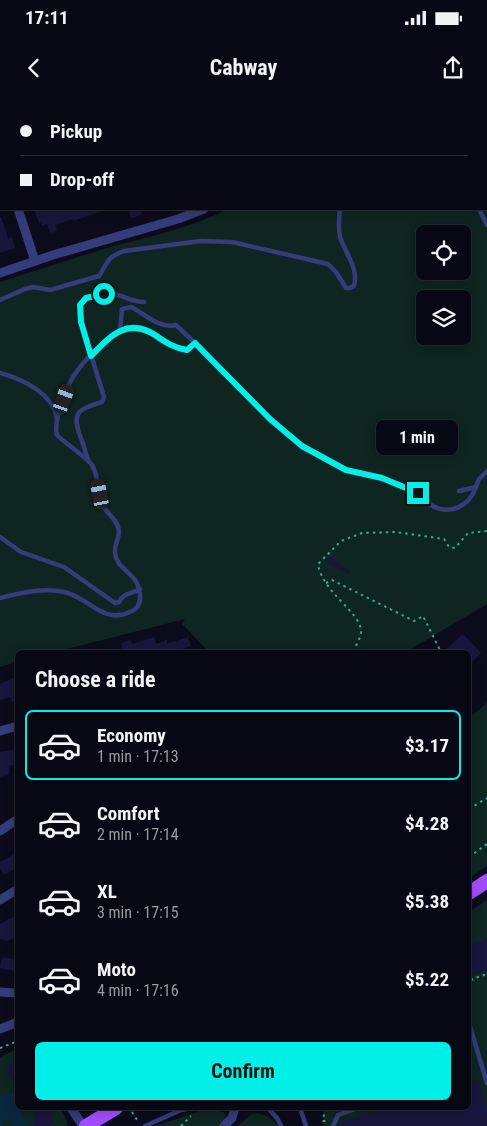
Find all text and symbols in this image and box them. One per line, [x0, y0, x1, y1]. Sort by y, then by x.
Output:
text: 17:11 [25, 6, 69, 29]
icon: back [20, 54, 48, 82]
icon: share [439, 54, 467, 82]
text: Cabway [210, 55, 277, 80]
text: Pickup [50, 120, 102, 143]
text: Drop-off [50, 168, 114, 191]
map controls [416, 225, 471, 345]
button: locate [416, 225, 471, 280]
route start [93, 283, 115, 305]
button: layers [416, 290, 471, 345]
car [51, 382, 76, 416]
callout: 1 min [377, 420, 459, 456]
text: 1 min [399, 428, 435, 447]
car [89, 478, 110, 510]
route end [407, 482, 429, 504]
text: Choose a ride [35, 667, 156, 692]
icon: car [37, 723, 82, 768]
text: Economy [97, 724, 166, 747]
text: $3.17 [405, 734, 449, 757]
text: 1 min · 17:13 [97, 747, 179, 766]
icon: car [37, 801, 82, 846]
text: Comfort [97, 802, 160, 825]
text: $4.28 [405, 812, 449, 835]
text: 2 min · 17:14 [97, 825, 179, 844]
icon: car [37, 879, 82, 924]
text: XL [97, 880, 117, 903]
text: $5.38 [405, 890, 449, 913]
text: 3 min · 17:15 [97, 903, 179, 922]
icon: car [37, 957, 82, 1002]
text: Moto [97, 958, 136, 981]
text: $5.22 [405, 968, 449, 991]
text: 4 min · 17:16 [97, 981, 179, 1000]
button: Confirm [35, 1042, 451, 1100]

